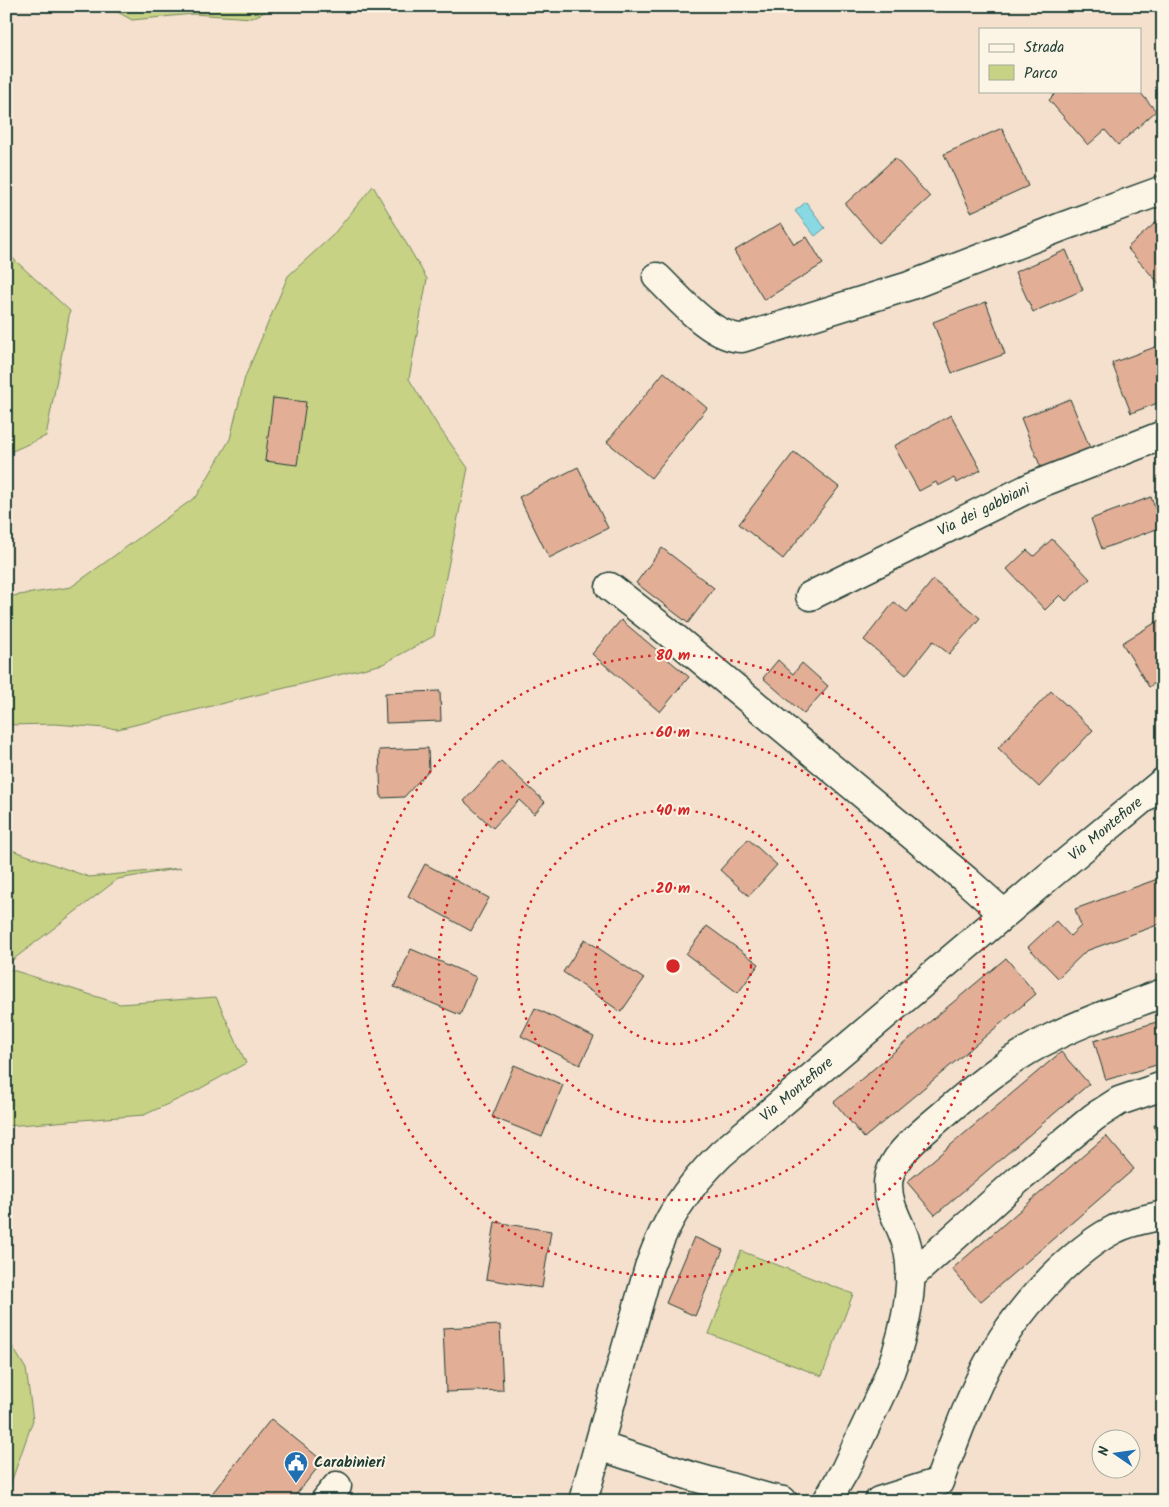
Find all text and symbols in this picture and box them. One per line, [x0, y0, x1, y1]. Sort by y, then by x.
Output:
legend [979, 28, 1142, 92]
text: Strada [1024, 36, 1064, 60]
text: Parco [1024, 62, 1058, 86]
street label: Via dei gabbiani [934, 477, 1036, 543]
text: 80 m [656, 644, 690, 668]
text: 60 m [656, 721, 690, 745]
street label: Via Montefiore [1063, 791, 1148, 867]
text: 40 m [656, 799, 690, 823]
text: 20 m [656, 877, 690, 901]
centre of rings [664, 957, 682, 975]
street label: Via Montefiore [755, 1051, 839, 1128]
north arrow [1092, 1430, 1142, 1480]
text: N [1093, 1444, 1116, 1458]
public building icon: Carabinieri [283, 1450, 309, 1484]
place label: Carabinieri [314, 1451, 386, 1475]

